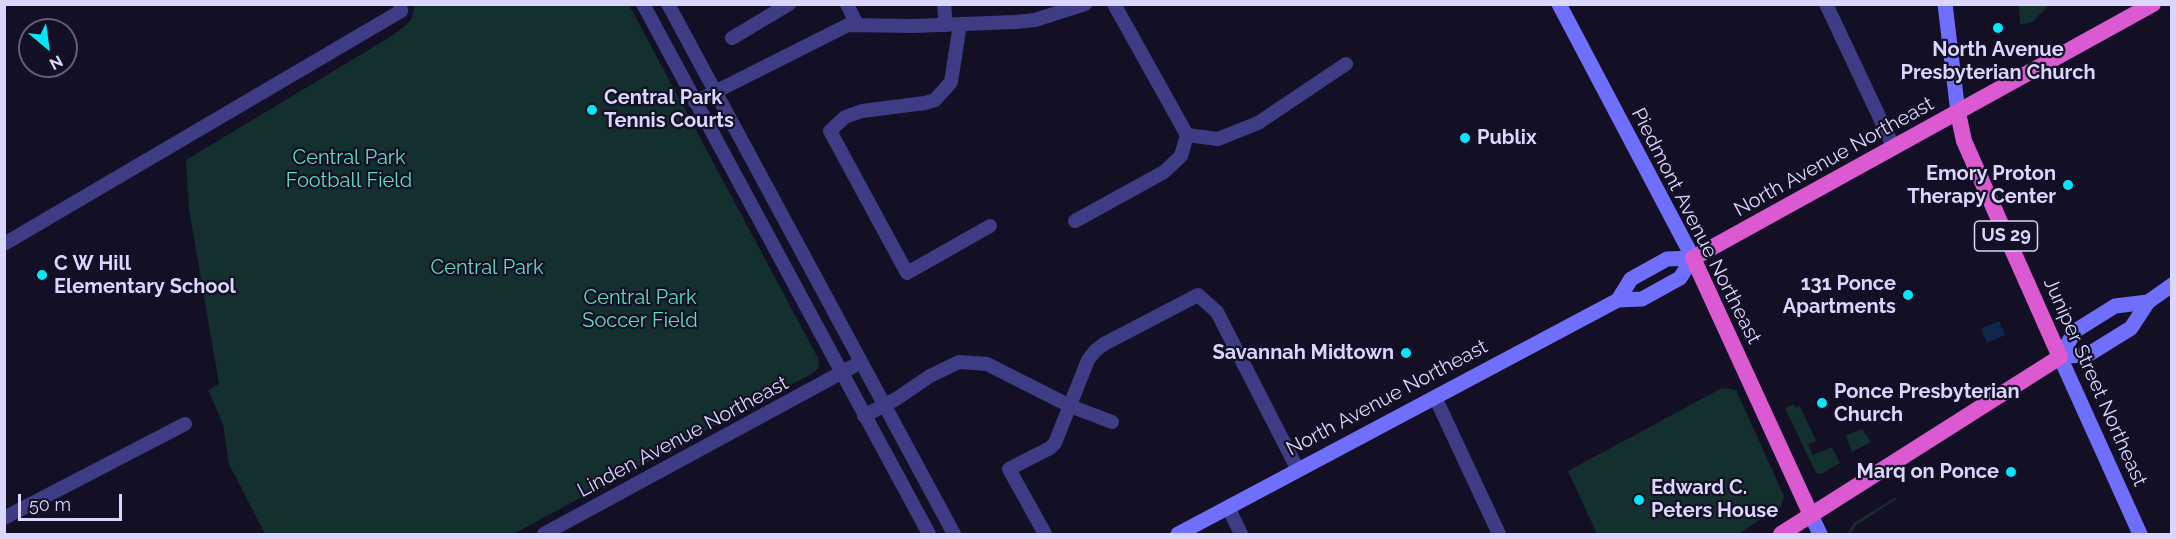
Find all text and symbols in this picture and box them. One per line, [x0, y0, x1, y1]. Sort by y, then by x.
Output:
north arrow [18, 18, 78, 78]
marker: North Avenue Presbyterian Church [1991, 21, 2005, 35]
place label: North Avenue Presbyterian Church [1900, 38, 2096, 85]
text: N [46, 51, 66, 74]
place label: Central Park Tennis Courts [604, 86, 734, 133]
street label: North Avenue Northeast [1730, 92, 1938, 222]
marker: Central Park Tennis Courts [585, 103, 599, 117]
street label: Piedmont Avenue Northeast [1626, 104, 1766, 348]
place label: Publix [1477, 126, 1537, 150]
marker: Publix [1458, 131, 1472, 145]
park label: Central Park Football Field [286, 146, 412, 193]
place label: Emory Proton Therapy Center [1907, 162, 2056, 209]
marker: Emory Proton Therapy Center [2061, 178, 2075, 192]
road number: US 29 [1974, 221, 2038, 251]
place label: C W Hill Elementary School [54, 252, 236, 299]
park label: Central Park [431, 256, 543, 280]
marker: C W Hill Elementary School [35, 268, 49, 282]
place label: 131 Ponce Apartments [1783, 272, 1896, 319]
street label: Juniper Street Northeast [2038, 274, 2152, 490]
park label: Central Park Soccer Field [582, 286, 698, 333]
marker: 131 Ponce Apartments [1901, 288, 1915, 302]
street label: North Avenue Northeast [1282, 335, 1492, 461]
place label: Savannah Midtown [1213, 341, 1394, 365]
marker: Savannah Midtown [1399, 346, 1413, 360]
street label: Linden Avenue Northeast [573, 371, 793, 503]
place label: Ponce Presbyterian Church [1834, 380, 2020, 427]
marker: Ponce Presbyterian Church [1815, 396, 1829, 410]
place label: Marq on Ponce [1857, 460, 1999, 484]
marker: Marq on Ponce [2004, 465, 2018, 479]
place label: Edward C. Peters House [1651, 476, 1778, 523]
scale bar [21, 482, 124, 520]
marker: Edward C. Peters House [1632, 493, 1646, 507]
text: 50 m [29, 494, 71, 515]

